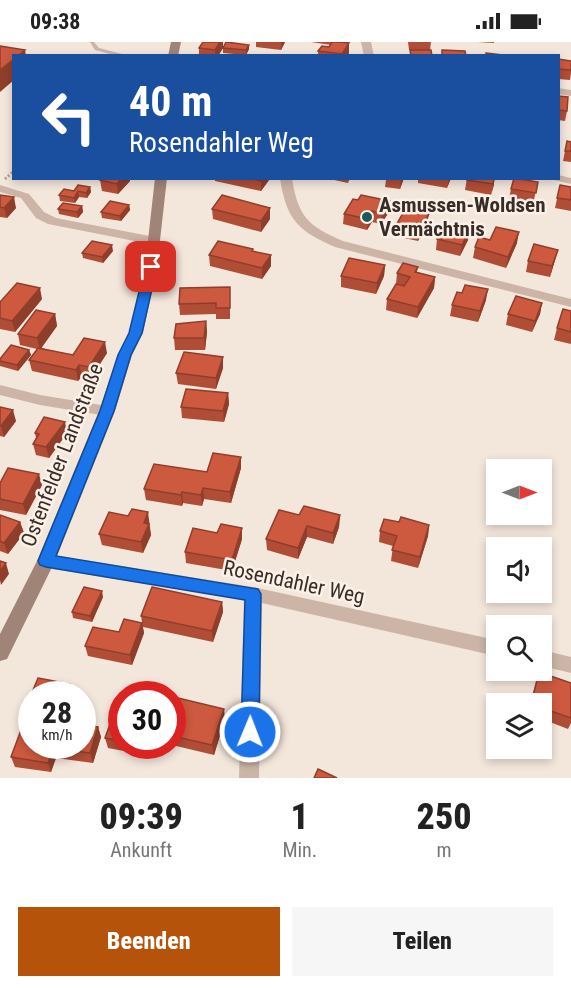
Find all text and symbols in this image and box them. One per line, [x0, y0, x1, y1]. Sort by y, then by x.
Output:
text: 09:38 [30, 9, 81, 34]
text: 40 m [129, 77, 212, 126]
icon: left [30, 78, 108, 156]
text: Rosendahler Weg [129, 127, 314, 159]
place label: Asmussen-Woldsen Vermächtnis [379, 193, 546, 241]
marker: Asmussen-Woldsen Vermächtnis [360, 210, 374, 224]
pin [125, 241, 176, 292]
icon: arrive [134, 250, 167, 283]
street label: Ostenfelder Landstraße [16, 360, 108, 550]
north arrow [486, 459, 552, 525]
map controls [486, 459, 552, 759]
button: sound [486, 537, 552, 603]
street label: Rosendahler Weg [221, 555, 367, 609]
button: search [486, 615, 552, 681]
speed limit sign: 30 [108, 681, 186, 759]
button: layers [486, 693, 552, 759]
text: 28 [42, 695, 72, 730]
position arrow [218, 700, 282, 764]
text: km/h [42, 726, 72, 744]
text: 09:39 [100, 796, 183, 838]
text: 1 [291, 796, 309, 838]
text: 250 [417, 796, 471, 838]
text: Ankunft [110, 838, 172, 862]
text: Min. [282, 838, 317, 862]
text: m [437, 838, 452, 862]
button: Beenden [18, 907, 280, 976]
button: Teilen [292, 907, 553, 976]

